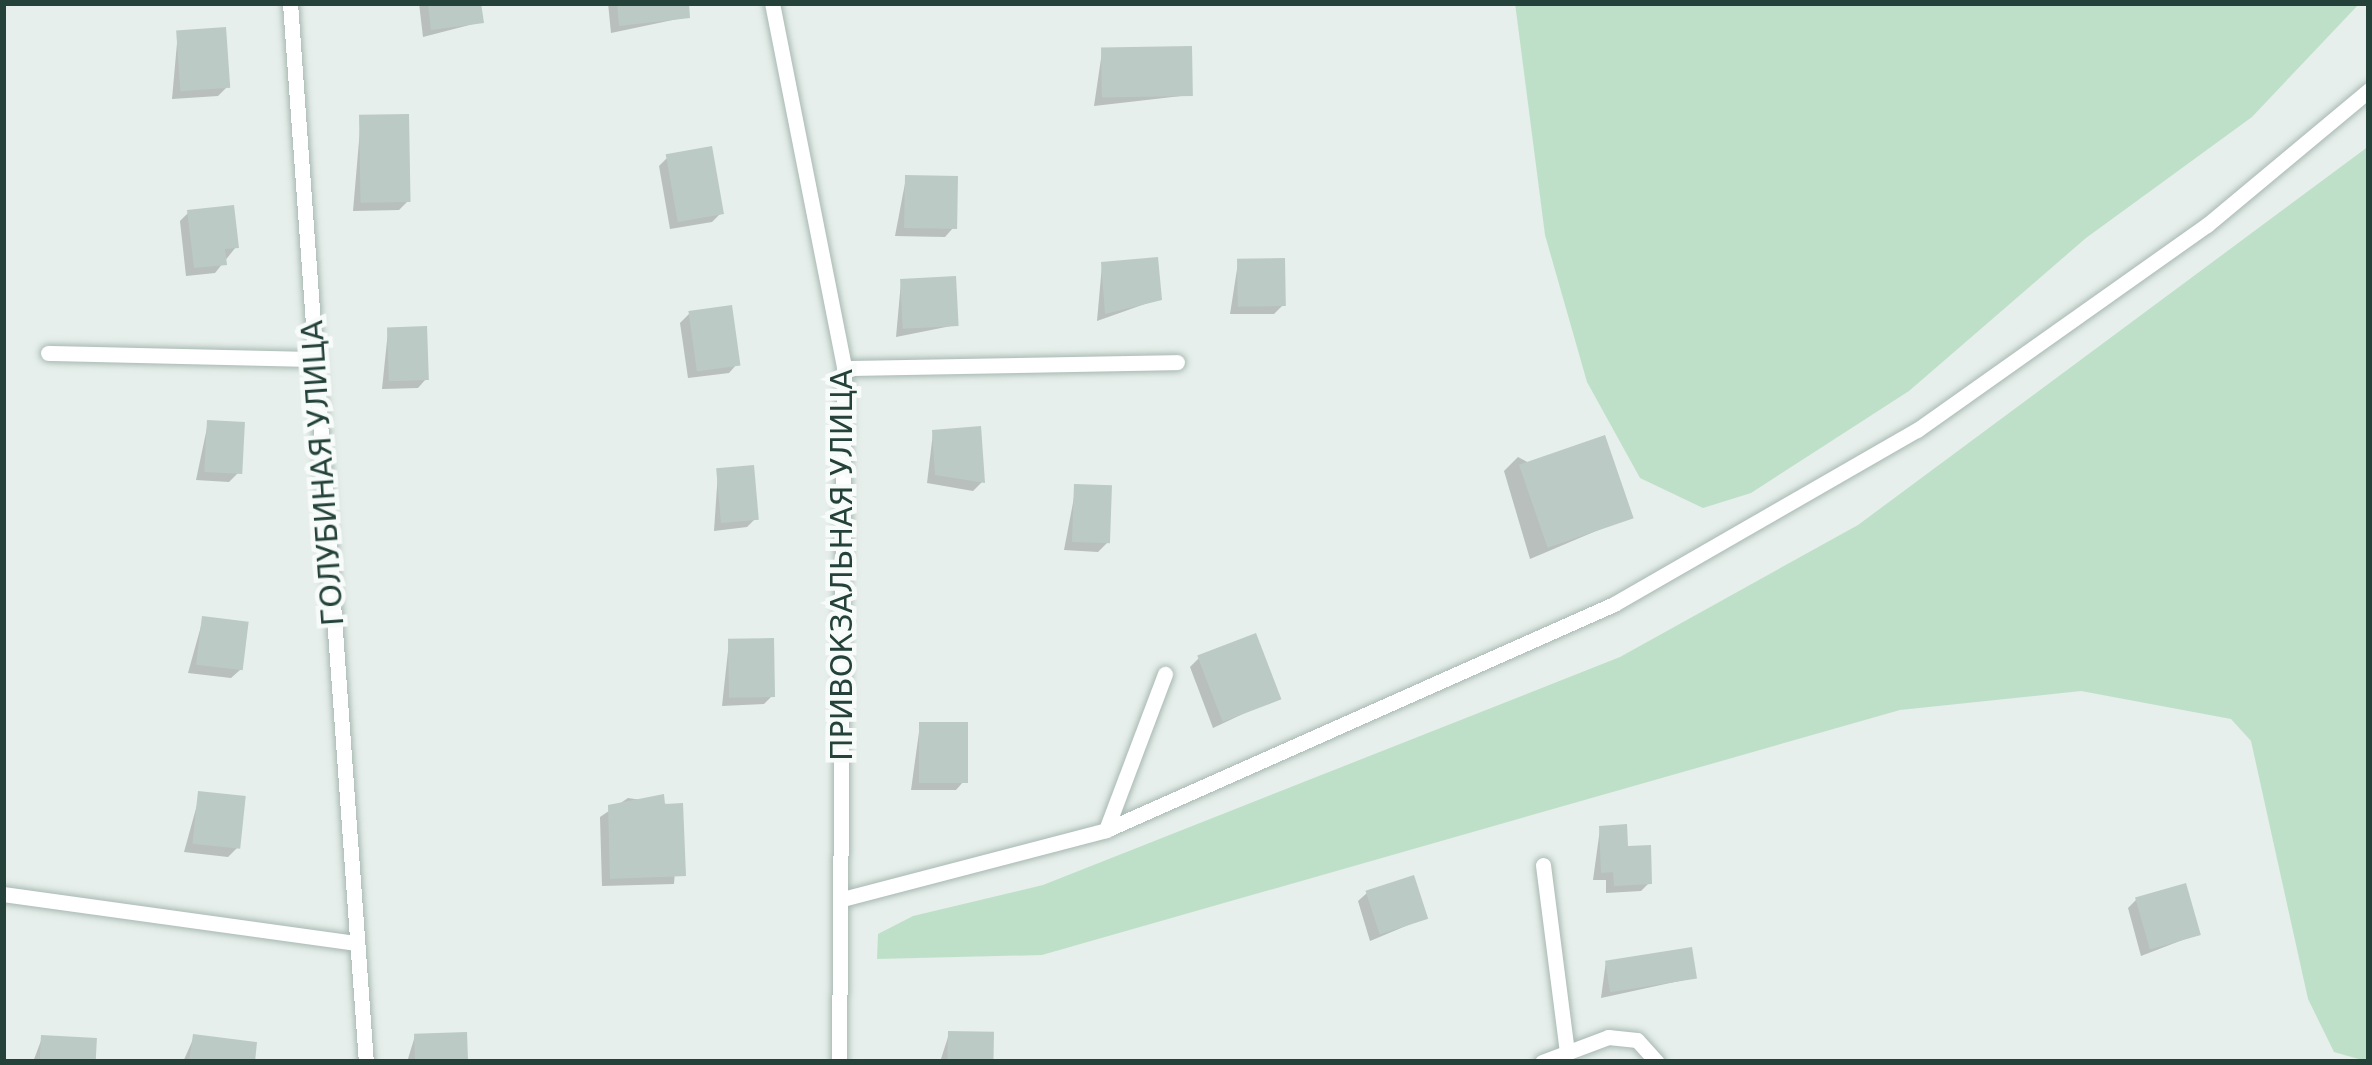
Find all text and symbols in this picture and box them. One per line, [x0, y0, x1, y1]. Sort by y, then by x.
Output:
street label: ГОЛУБИНАЯ УЛИЦА [294, 319, 352, 627]
street label: ПРИВОКЗАЛЬНАЯ УЛИЦА [824, 369, 860, 761]

